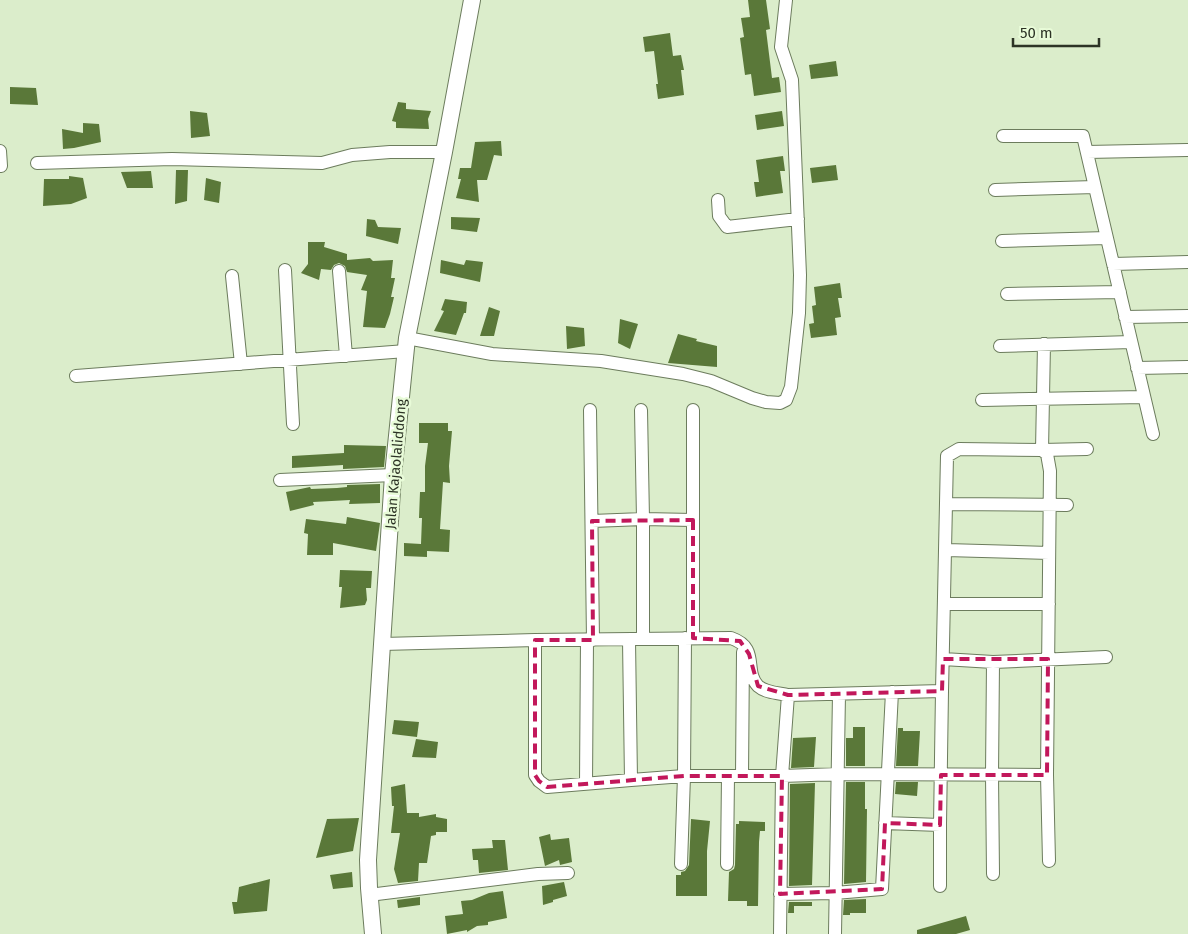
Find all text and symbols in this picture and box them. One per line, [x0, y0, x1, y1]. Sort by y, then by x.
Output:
scale bar [1013, 15, 1099, 47]
text: 50 m [1020, 24, 1053, 42]
street label: Jalan Kajaolaliddong [382, 397, 410, 530]

